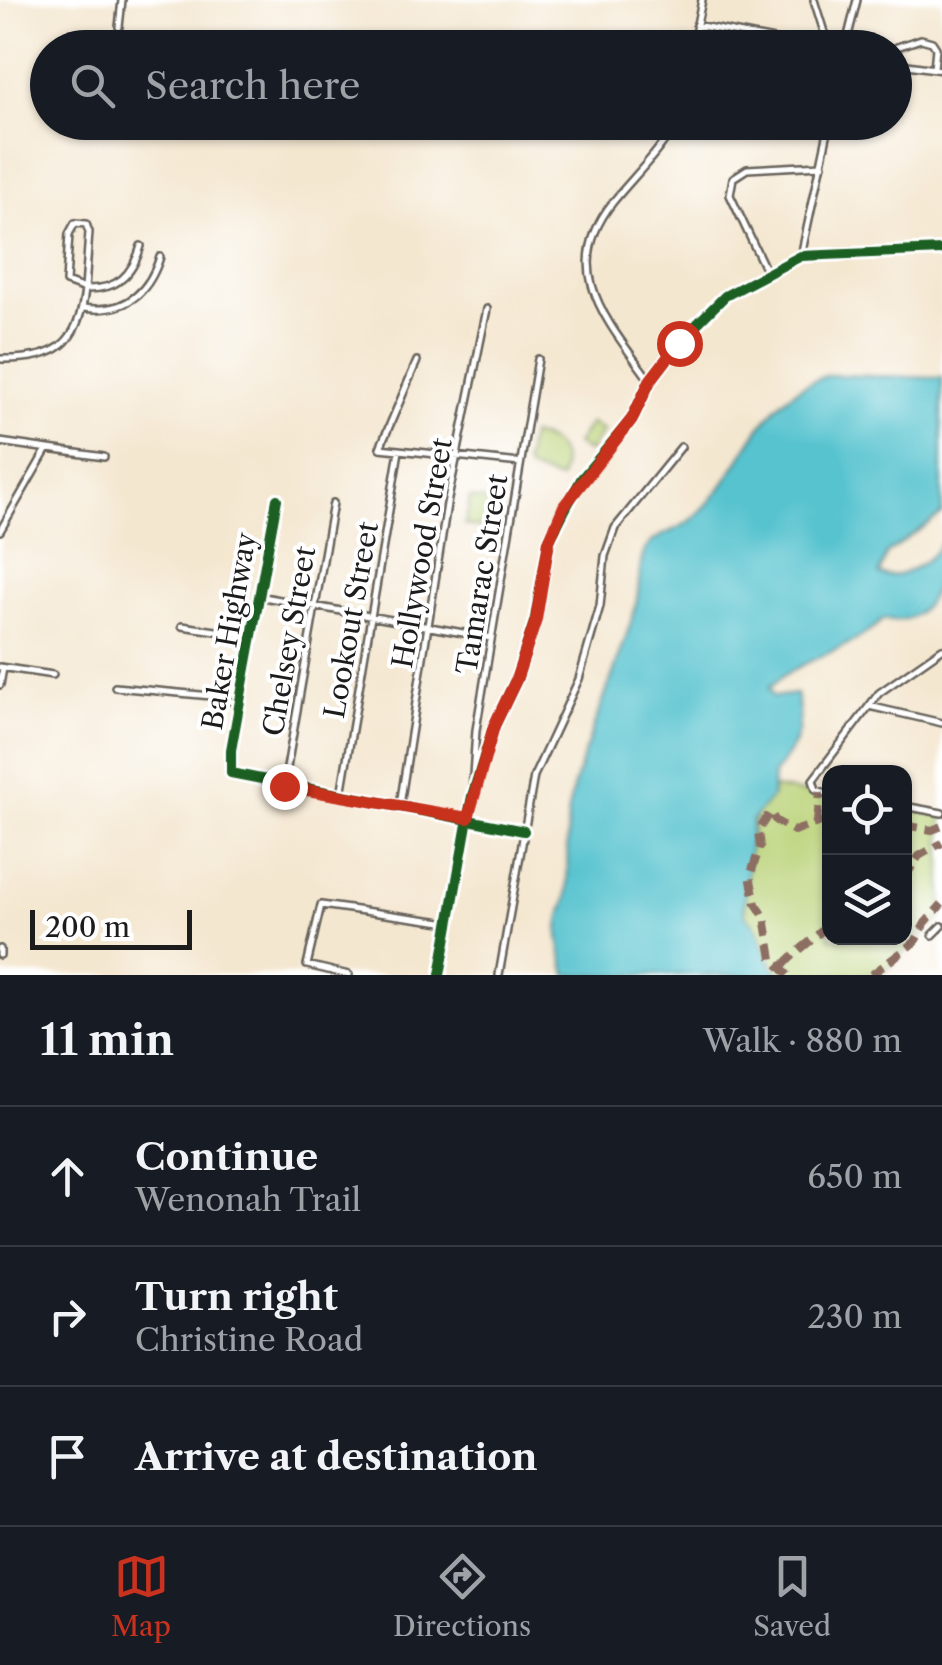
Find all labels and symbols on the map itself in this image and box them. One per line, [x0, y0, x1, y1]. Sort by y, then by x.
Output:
route start [657, 321, 703, 367]
street label: Hollywood Street [385, 435, 459, 671]
street label: Tamarac Street [449, 472, 515, 676]
street label: Lookout Street [317, 519, 385, 721]
street label: Baker Highway [195, 529, 263, 732]
street label: Chelsey Street [256, 543, 322, 738]
route end [262, 764, 308, 810]
scale bar [30, 905, 192, 950]

